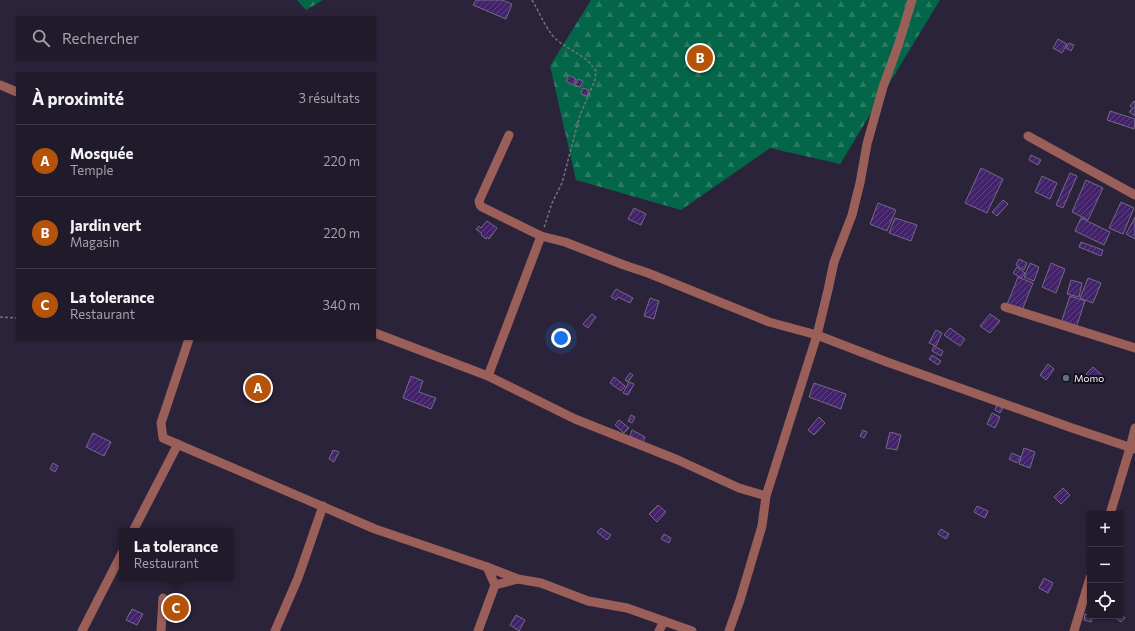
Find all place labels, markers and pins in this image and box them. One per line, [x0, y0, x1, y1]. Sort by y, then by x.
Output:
pin: B [687, 43, 713, 73]
place label: Momo [1074, 372, 1104, 384]
pin: A [245, 373, 271, 403]
marker: Momo [1061, 373, 1071, 383]
pin: C [163, 593, 189, 623]

